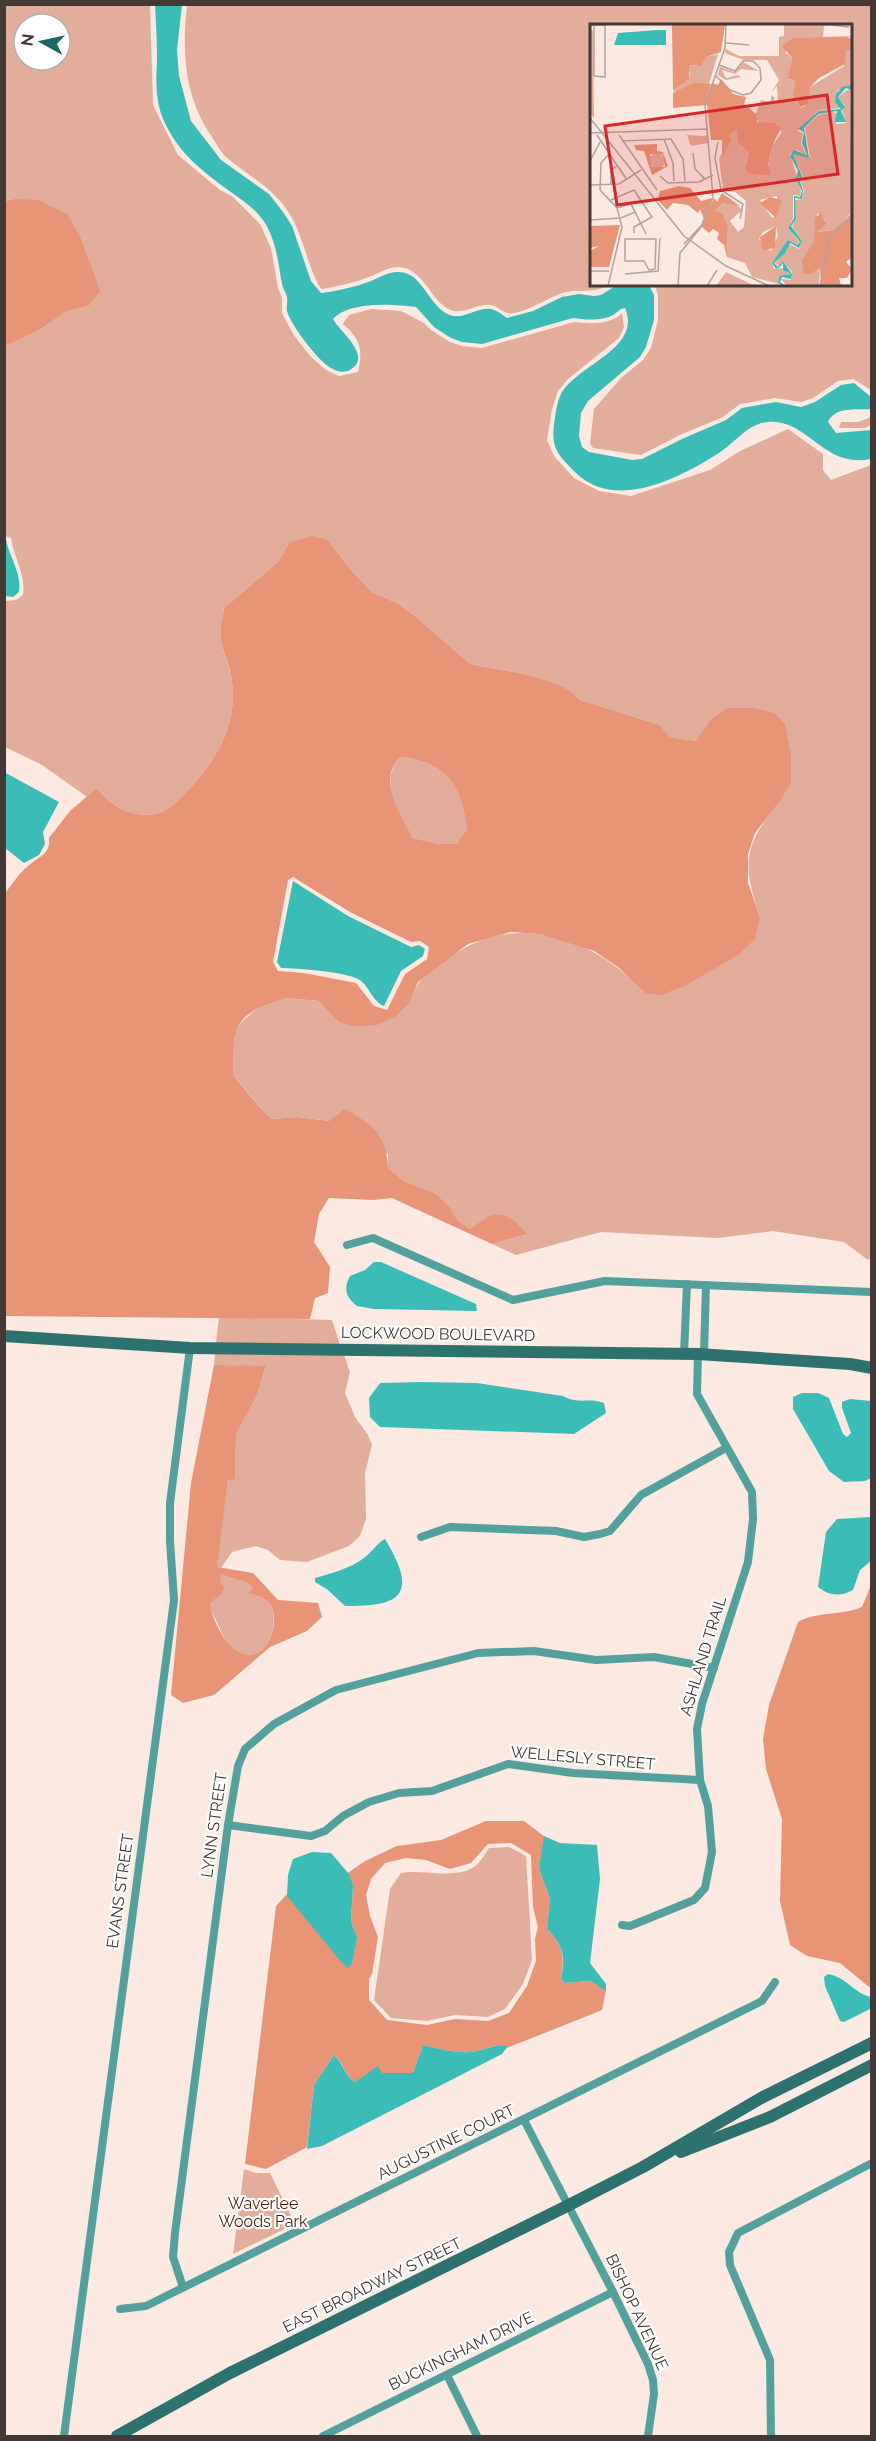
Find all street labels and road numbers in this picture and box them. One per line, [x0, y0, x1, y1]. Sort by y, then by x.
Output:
street label: LOCKWOOD BOULEVARD [341, 1323, 535, 1345]
street label: ASHLAND TRAIL [676, 1593, 730, 1718]
street label: WELLESLY STREET [510, 1742, 656, 1774]
street label: LYNN STREET [197, 1771, 231, 1879]
street label: EVANS STREET [103, 1832, 137, 1950]
street label: AUGUSTINE COURT [374, 2100, 518, 2184]
street label: EAST BROADWAY STREET [280, 2233, 465, 2337]
street label: BISHOP AVENUE [602, 2251, 672, 2373]
street label: BUCKINGHAM DRIVE [385, 2308, 537, 2394]

